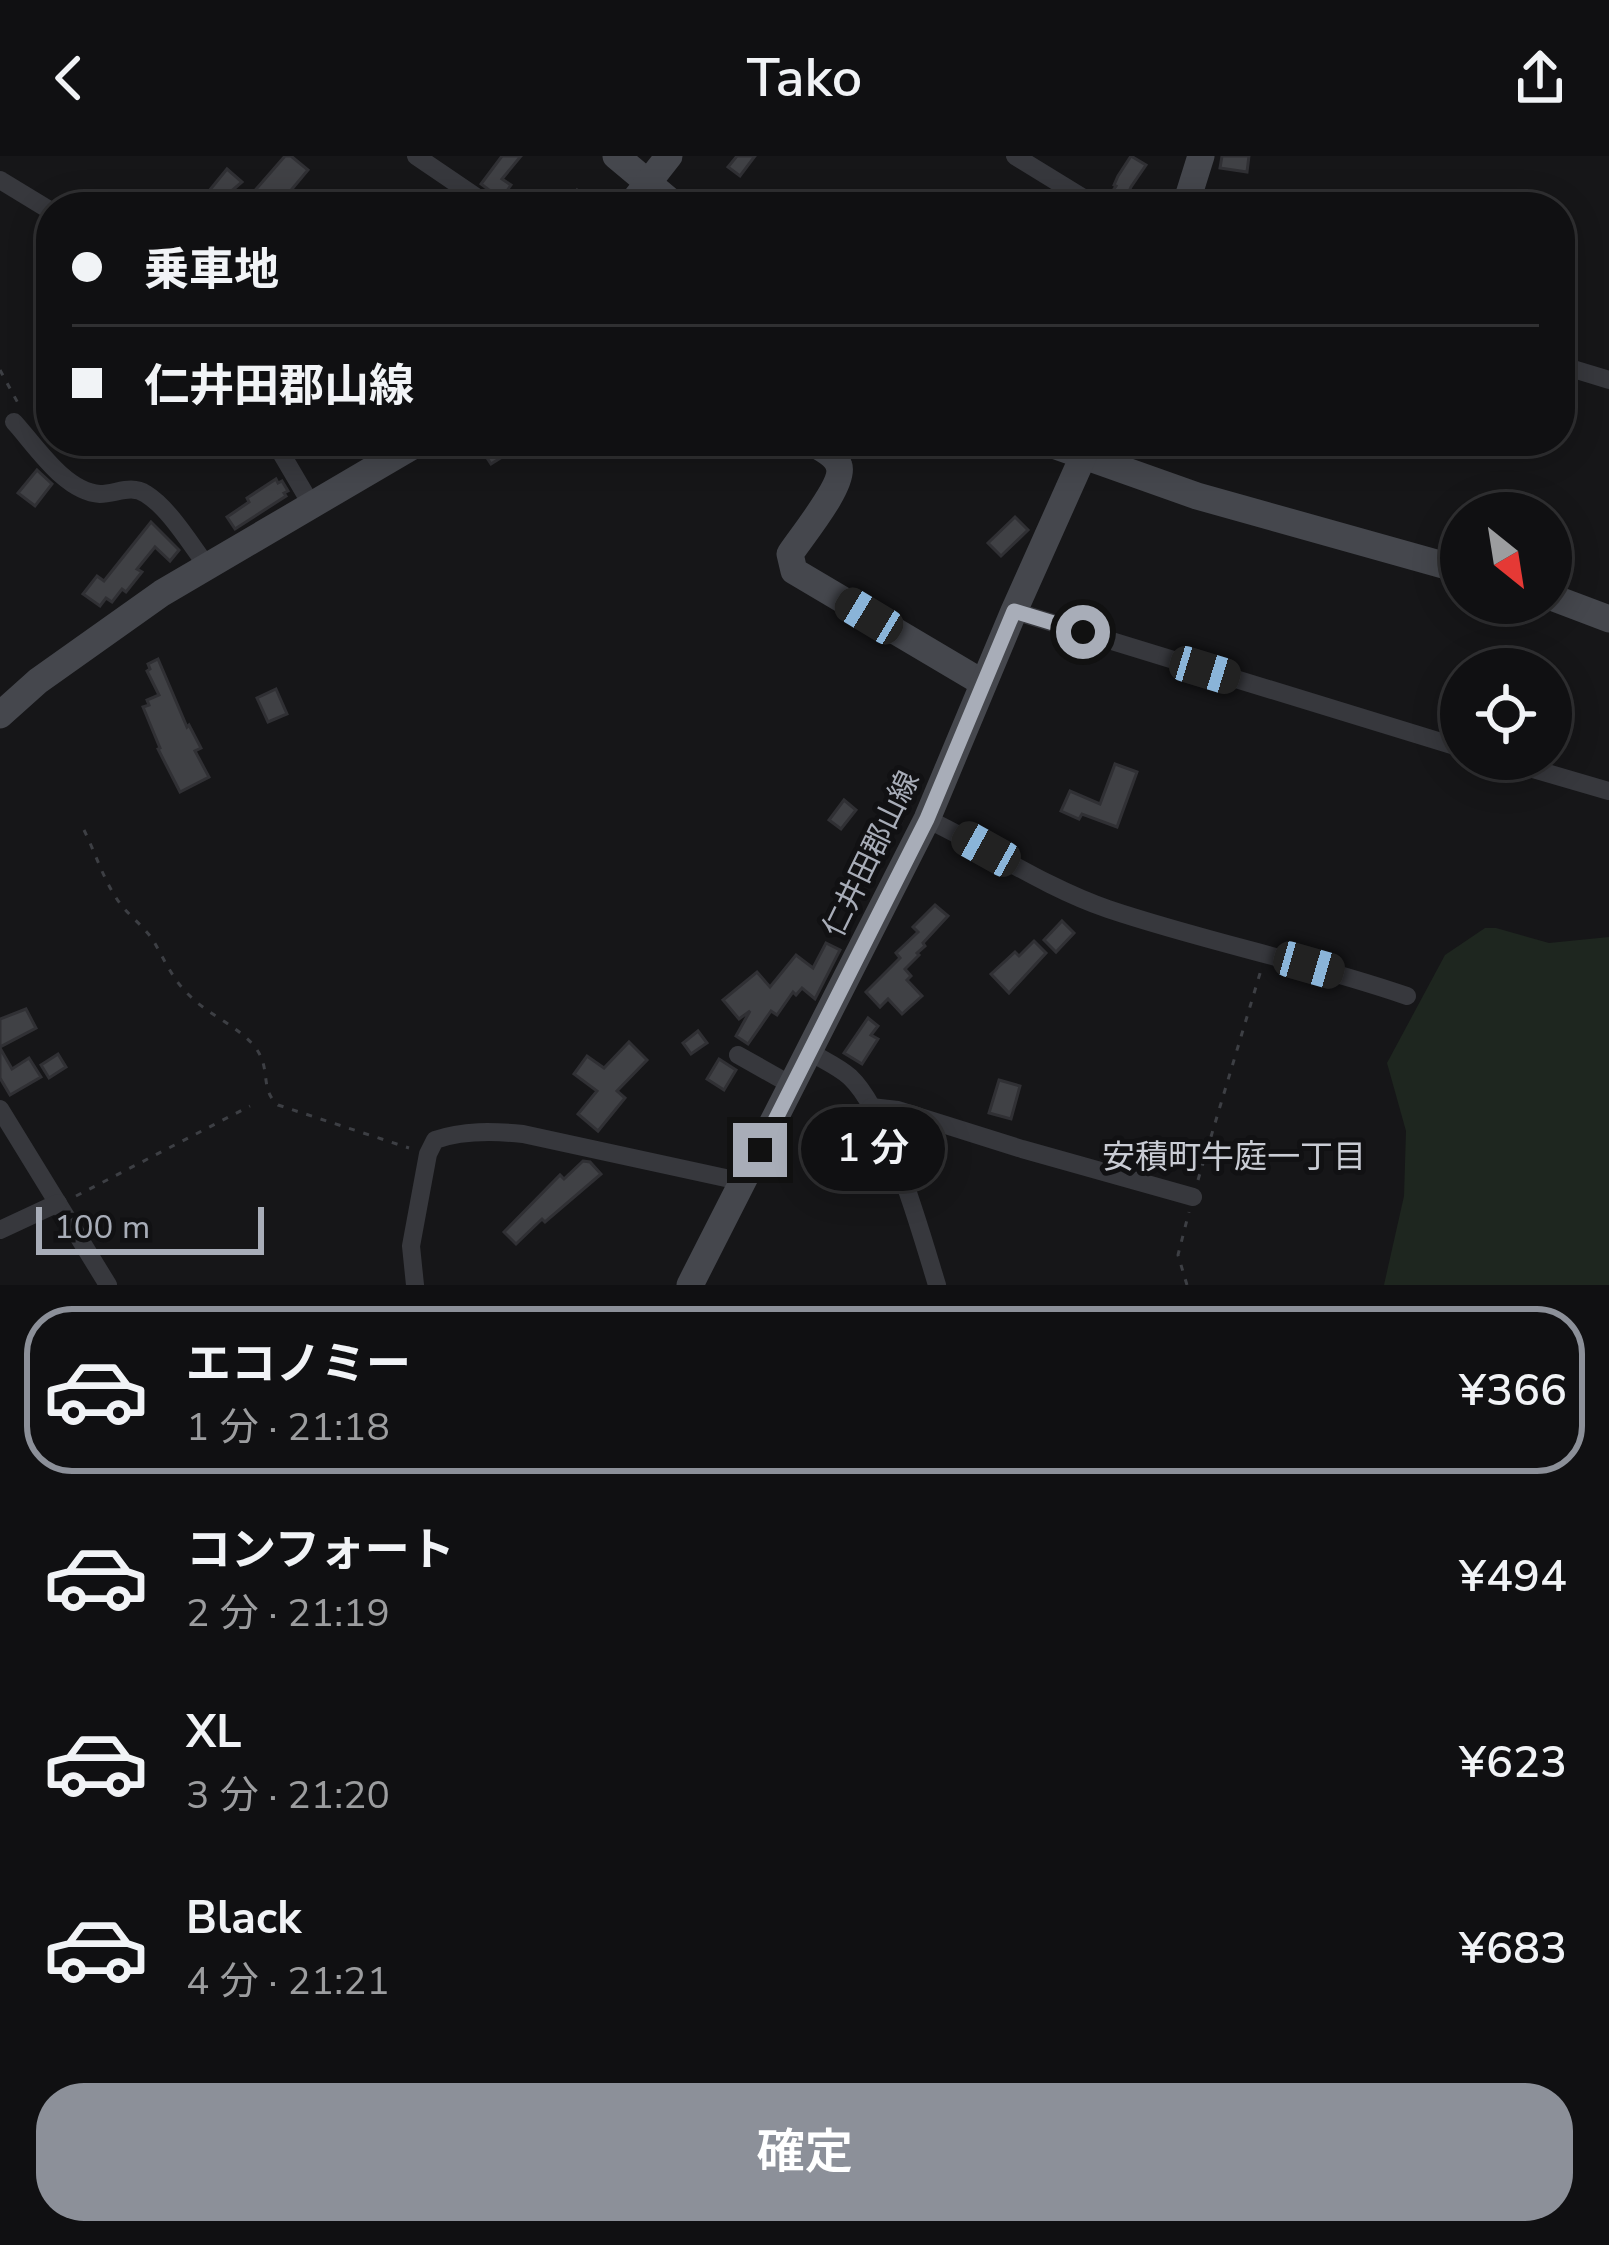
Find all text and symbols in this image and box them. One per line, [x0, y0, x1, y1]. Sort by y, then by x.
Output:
text: Tako [747, 41, 862, 115]
icon: back [36, 45, 102, 111]
icon: share [1507, 45, 1573, 111]
text: 乗車地 [144, 240, 279, 301]
text: 仁井田郡山線 [144, 356, 414, 417]
north arrow [1440, 492, 1572, 624]
map controls [1440, 492, 1572, 780]
car [829, 582, 909, 650]
route start [1056, 605, 1110, 659]
car [1165, 642, 1245, 698]
button: locate [1440, 648, 1572, 780]
street label: 仁井田郡山線 [814, 764, 929, 944]
car [946, 816, 1026, 882]
car [1269, 938, 1349, 992]
callout: 1 分 [802, 1108, 946, 1192]
text: 1 分 [837, 1122, 909, 1175]
route end [733, 1123, 787, 1177]
district label: 安積町牛庭一丁目 [1102, 1135, 1366, 1180]
scale bar [36, 1201, 264, 1254]
text: 100 m [54, 1205, 150, 1250]
text: エコノミー [186, 1334, 411, 1395]
icon: car [42, 1336, 150, 1444]
text: ¥366 [1459, 1360, 1567, 1421]
text: 1 分 · 21:18 [186, 1401, 390, 1454]
text: コンフォート [186, 1520, 455, 1581]
icon: car [42, 1522, 150, 1630]
text: ¥494 [1459, 1546, 1567, 1607]
text: 2 分 · 21:19 [186, 1587, 390, 1640]
text: XL [186, 1702, 242, 1763]
icon: car [42, 1708, 150, 1816]
text: ¥623 [1459, 1732, 1567, 1793]
text: 3 分 · 21:20 [186, 1769, 390, 1822]
text: Black [186, 1888, 301, 1949]
icon: car [42, 1894, 150, 2002]
text: ¥683 [1459, 1918, 1567, 1979]
text: 4 分 · 21:21 [186, 1955, 390, 2008]
button: 確定 [36, 2083, 1573, 2221]

